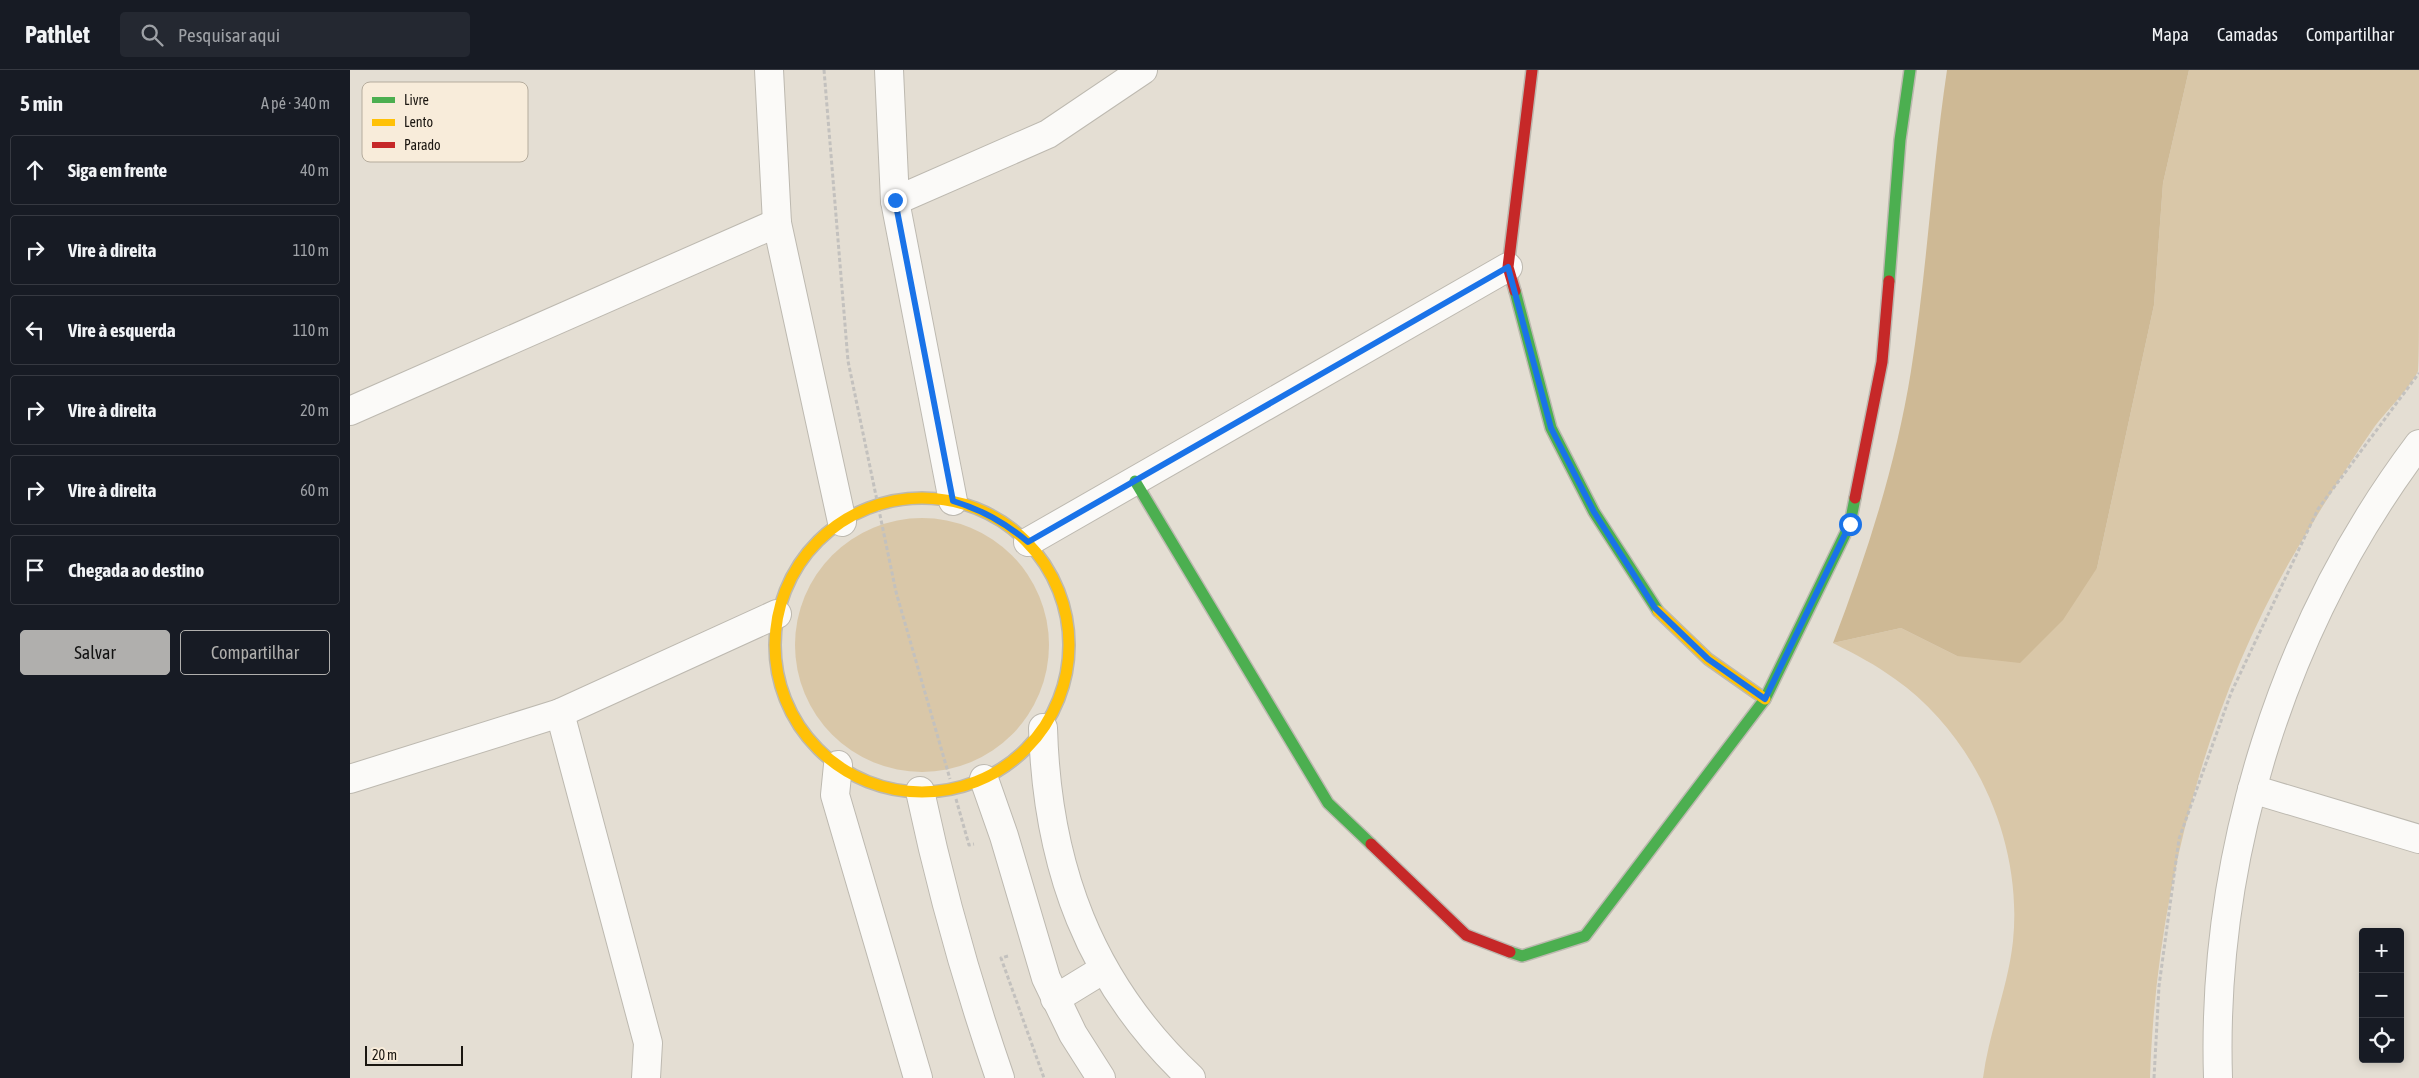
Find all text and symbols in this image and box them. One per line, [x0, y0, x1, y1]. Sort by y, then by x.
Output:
search box [120, 12, 470, 57]
text: Pathlet [25, 21, 90, 48]
icon: search [138, 21, 166, 49]
text: Pesquisar aqui [178, 24, 280, 46]
text: Mapa [2152, 24, 2189, 45]
text: Camadas [2217, 24, 2278, 45]
text: Compartilhar [2306, 24, 2394, 45]
legend [362, 82, 528, 162]
text: 5 min [20, 91, 63, 115]
text: Livre [404, 92, 429, 108]
text: A pé · 340 m [261, 94, 330, 112]
text: Lento [404, 114, 433, 130]
text: Parado [404, 137, 441, 153]
icon: ahead [21, 156, 49, 184]
text: Siga em frente [68, 159, 167, 181]
text: 40 m [300, 161, 329, 179]
route end [884, 189, 907, 212]
icon: right [21, 236, 49, 264]
text: Vire à direita [68, 239, 156, 261]
text: 110 m [293, 241, 329, 259]
icon: left [21, 316, 49, 344]
text: Vire à esquerda [68, 319, 176, 341]
text: 110 m [293, 321, 329, 339]
icon: right [21, 396, 49, 424]
text: Vire à direita [68, 399, 156, 421]
text: 20 m [300, 401, 329, 419]
icon: right [21, 476, 49, 504]
text: Vire à direita [68, 479, 156, 501]
text: 60 m [300, 481, 329, 499]
route start [1839, 513, 1862, 536]
icon: arrive [21, 556, 49, 584]
text: Chegada ao destino [68, 559, 204, 581]
button: Salvar [20, 630, 170, 675]
button: Compartilhar [180, 630, 330, 675]
map controls [2359, 928, 2404, 1063]
button: + [2359, 928, 2404, 973]
button: − [2359, 973, 2404, 1018]
button: locate [2359, 1018, 2404, 1063]
scale bar [365, 1043, 462, 1066]
text: 20 m [372, 1047, 397, 1063]

